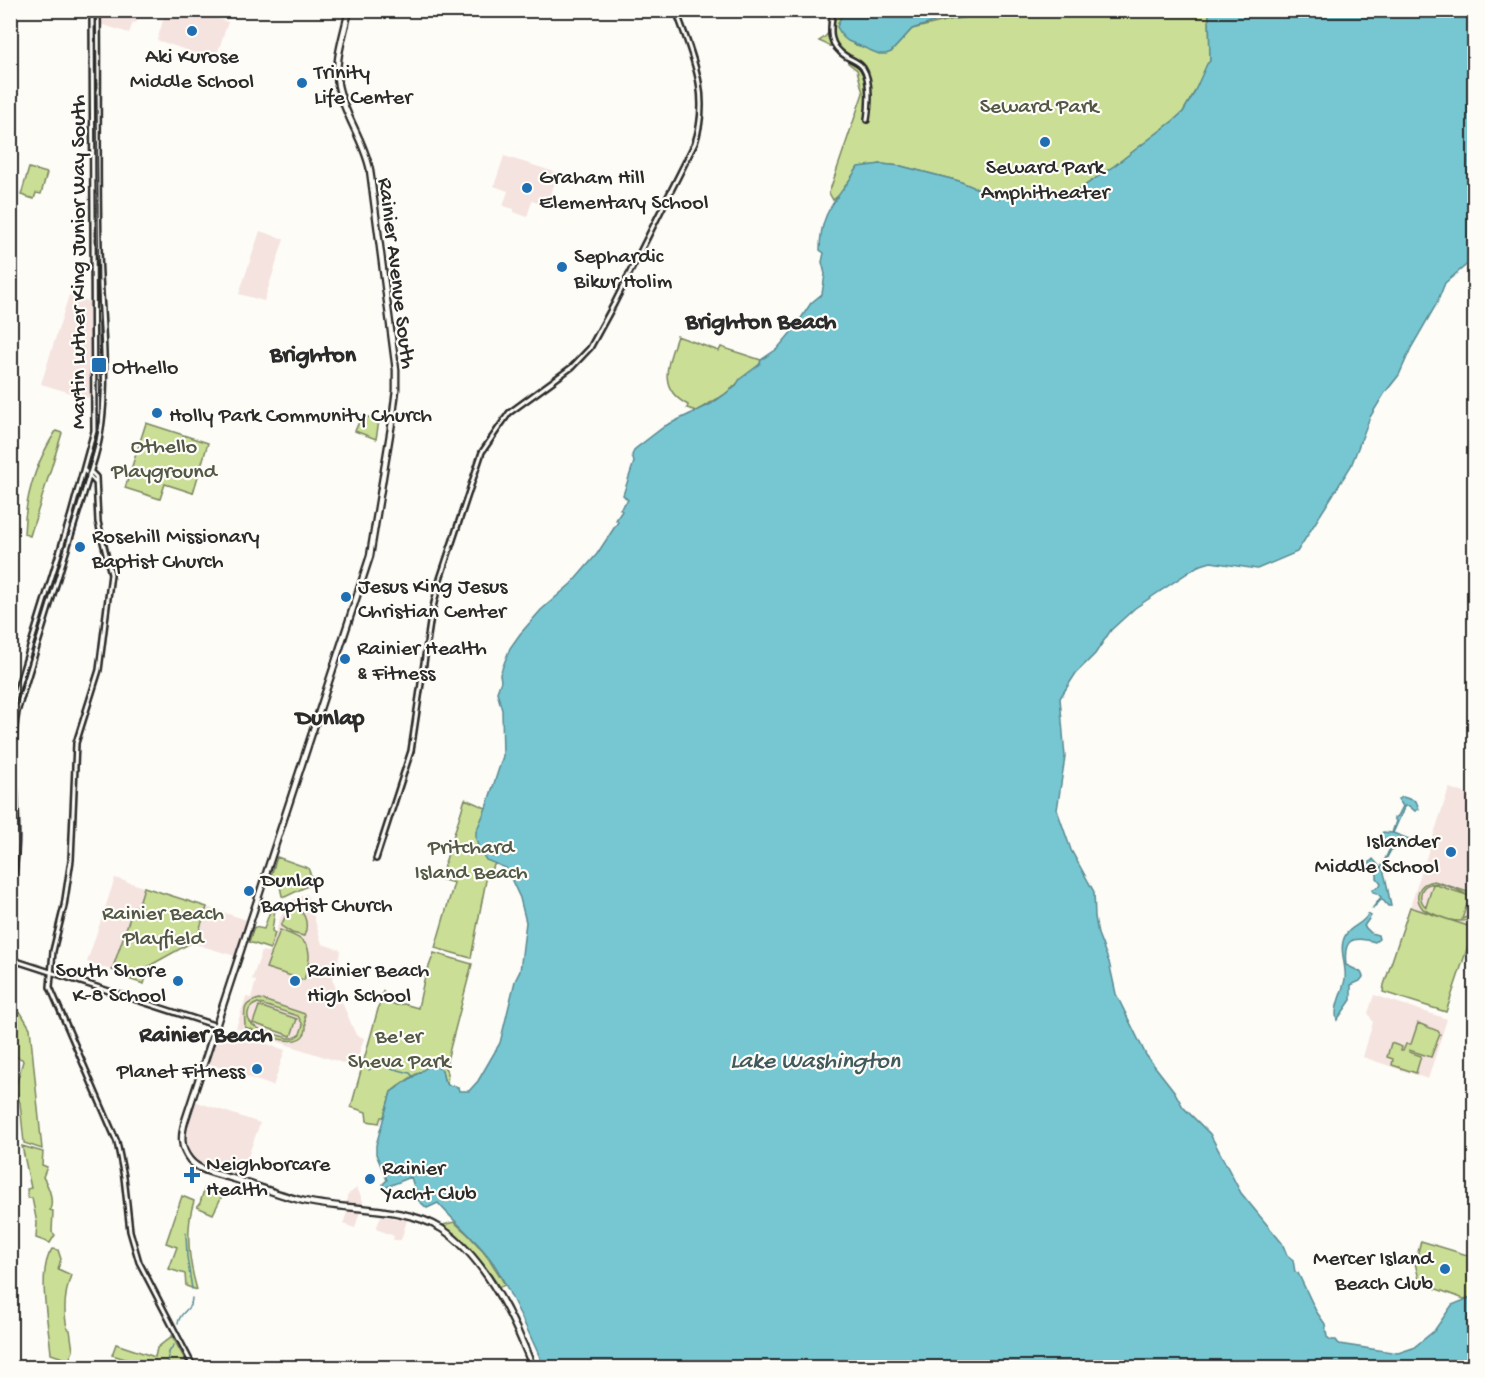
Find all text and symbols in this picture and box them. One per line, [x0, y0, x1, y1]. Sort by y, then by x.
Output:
marker: Aki Kurose Middle School [185, 24, 199, 38]
place label: Aki Kurose Middle School [130, 45, 254, 96]
place label: Trinity Life Center [312, 61, 414, 112]
marker: Trinity Life Center [295, 76, 309, 90]
street label: Martin Luther King Junior Way South [67, 95, 93, 429]
park label: Seward Park [980, 95, 1101, 121]
marker: Seward Park Amphitheater [1038, 135, 1052, 149]
place label: Seward Park Amphitheater [981, 156, 1111, 207]
place label: Graham Hill Elementary School [539, 166, 709, 217]
street label: Rainier Avenue South [370, 177, 420, 371]
marker: Graham Hill Elementary School [520, 181, 534, 195]
place label: Sephardic Bikur Holim [573, 245, 673, 296]
marker: Sephardic Bikur Holim [555, 260, 569, 274]
district label: Brighton Beach [685, 309, 837, 338]
district label: Brighton [269, 342, 357, 371]
marker: Othello [90, 356, 108, 374]
place label: Othello [112, 356, 179, 382]
place label: Holly Park Community Church [169, 404, 432, 430]
marker: Holly Park Community Church [150, 406, 164, 420]
park label: Othello Playground [110, 435, 219, 486]
place label: Rosehill Missionary Baptist Church [91, 525, 260, 576]
marker: Rosehill Missionary Baptist Church [73, 540, 87, 554]
place label: Jesus King Jesus Christian Center [358, 575, 508, 626]
marker: Jesus King Jesus Christian Center [339, 590, 353, 604]
place label: Rainier Health & Fitness [357, 637, 487, 688]
marker: Rainier Health & Fitness [338, 652, 352, 666]
district label: Dunlap [294, 705, 365, 734]
place label: Islander Middle School [1315, 830, 1441, 881]
park label: Pritchard Island Beach [414, 836, 528, 887]
marker: Islander Middle School [1444, 845, 1458, 859]
place label: Dunlap Baptist Church [259, 869, 393, 920]
marker: Dunlap Baptist Church [242, 884, 256, 898]
park label: Rainier Beach Playfield [102, 902, 224, 953]
place label: South Shore K-8 School [55, 959, 167, 1010]
place label: Rainier Beach High School [307, 959, 429, 1010]
marker: South Shore K-8 School [171, 974, 185, 988]
marker: Rainier Beach High School [288, 974, 302, 988]
district label: Rainier Beach [138, 1022, 273, 1051]
park label: Be'er Sheva Park [348, 1025, 452, 1076]
water label: Lake Washington [730, 1048, 901, 1077]
place label: Planet Fitness [116, 1060, 246, 1086]
marker: Planet Fitness [250, 1062, 264, 1076]
place label: Neighborcare Health [206, 1153, 331, 1204]
place label: Rainier Yacht Club [380, 1157, 477, 1208]
marker: Neighborcare Health [183, 1166, 201, 1184]
marker: Rainier Yacht Club [363, 1172, 377, 1186]
place label: Mercer Island Beach Club [1313, 1247, 1435, 1298]
marker: Mercer Island Beach Club [1438, 1262, 1452, 1276]

